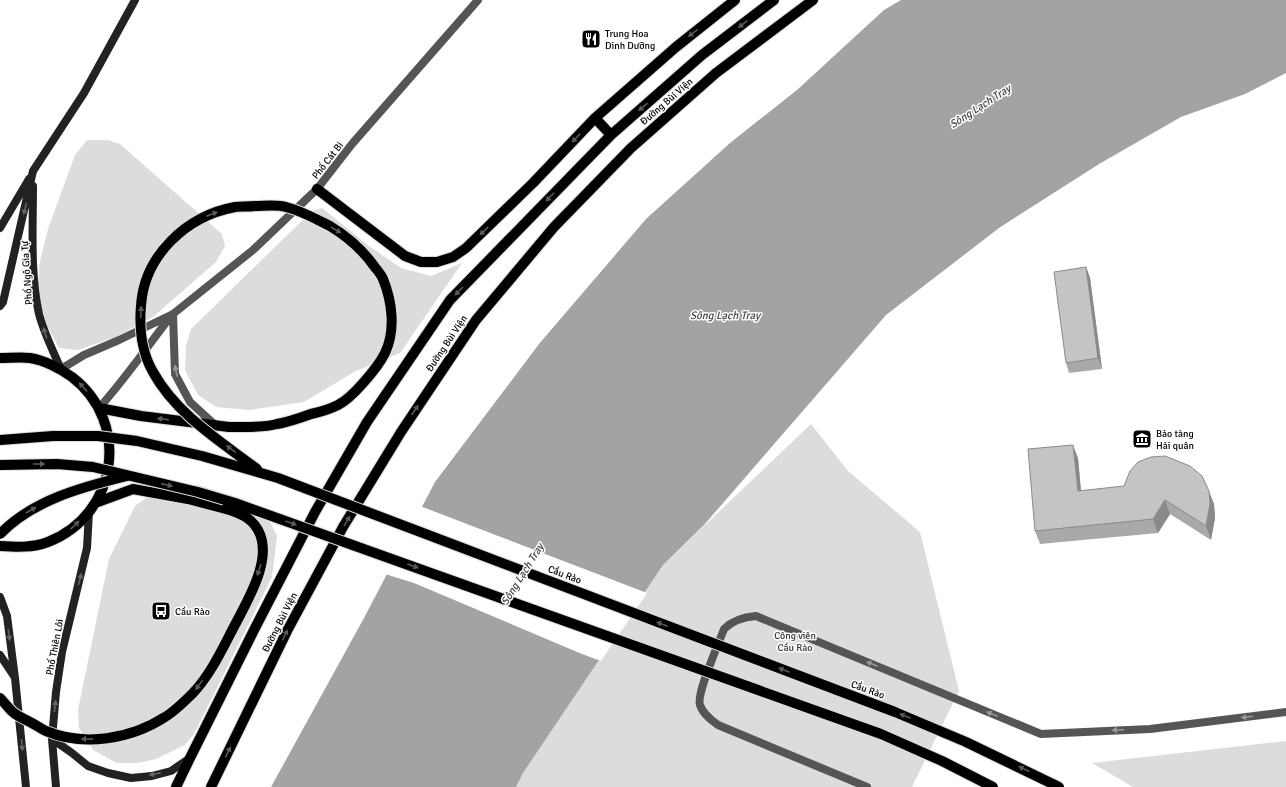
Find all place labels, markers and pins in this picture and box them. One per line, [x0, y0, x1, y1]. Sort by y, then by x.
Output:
restaurant icon: Trung Hoa Dinh Dưỡng [580, 28, 602, 50]
place label: Trung Hoa Dinh Dưỡng [605, 28, 655, 52]
museum icon: Bảo tàng Hải quân [1131, 428, 1153, 450]
place label: Bảo tàng Hải quân [1156, 428, 1194, 452]
bus stop icon: Cầu Rào [150, 600, 172, 622]
place label: Cầu Rào [175, 606, 210, 618]

